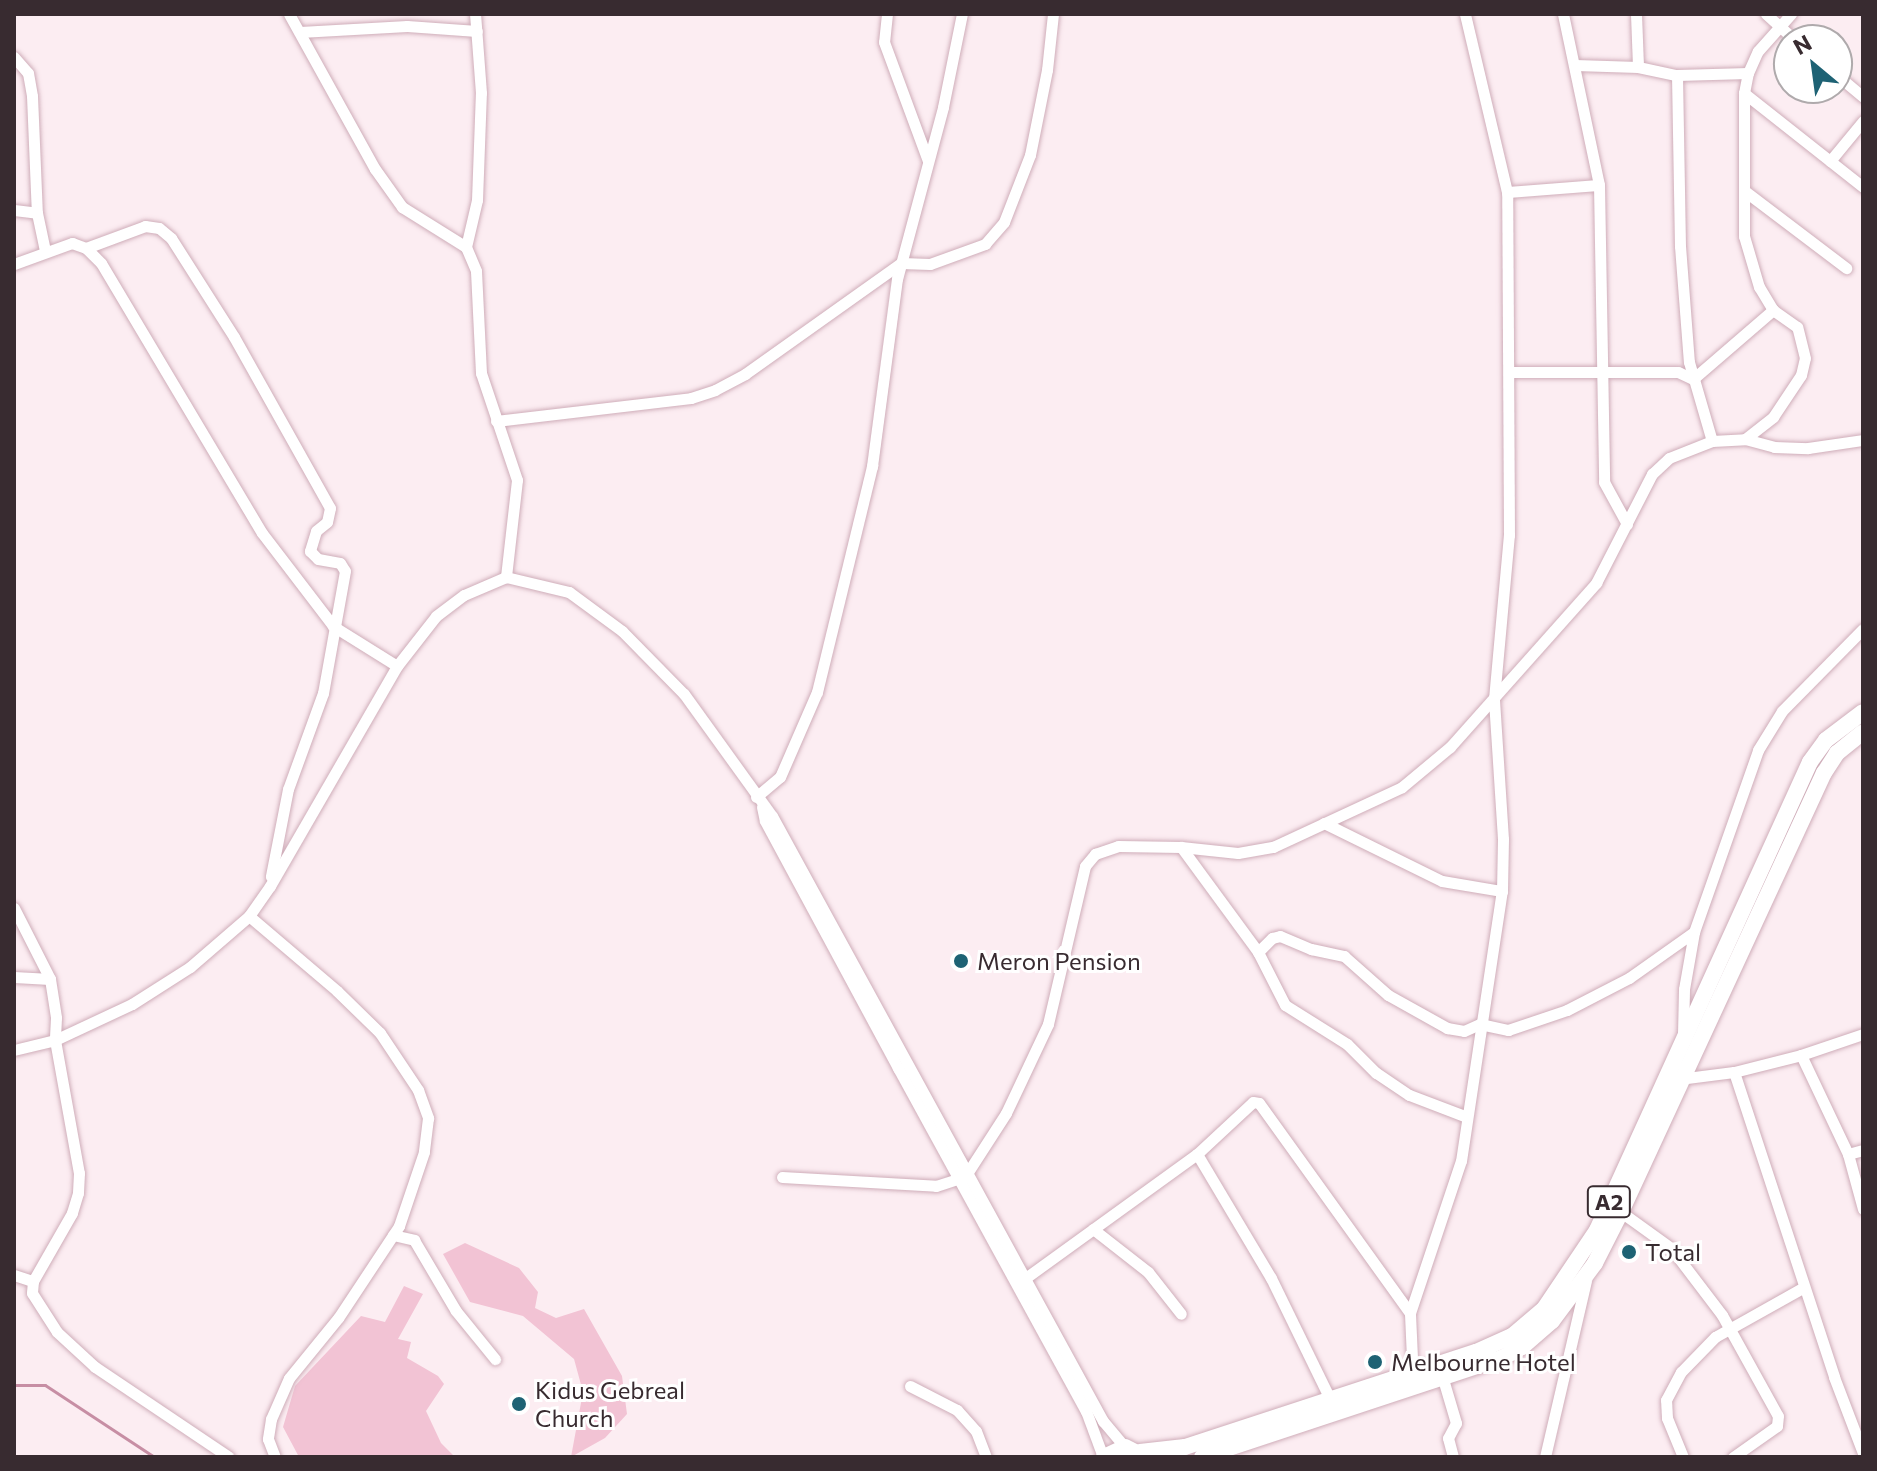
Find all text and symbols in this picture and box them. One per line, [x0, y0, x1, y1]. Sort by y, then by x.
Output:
north arrow [1773, 24, 1853, 104]
text: N [1788, 29, 1816, 60]
place label: Meron Pension [977, 947, 1141, 975]
marker: Meron Pension [952, 952, 970, 970]
road number: A2 [1585, 1184, 1633, 1220]
place label: Total [1645, 1238, 1701, 1266]
marker: Total [1620, 1243, 1638, 1261]
place label: Melbourne Hotel [1391, 1348, 1576, 1376]
marker: Melbourne Hotel [1366, 1353, 1384, 1371]
place label: Kidus Gebreal Church [535, 1376, 685, 1432]
marker: Kidus Gebreal Church [510, 1395, 528, 1413]

